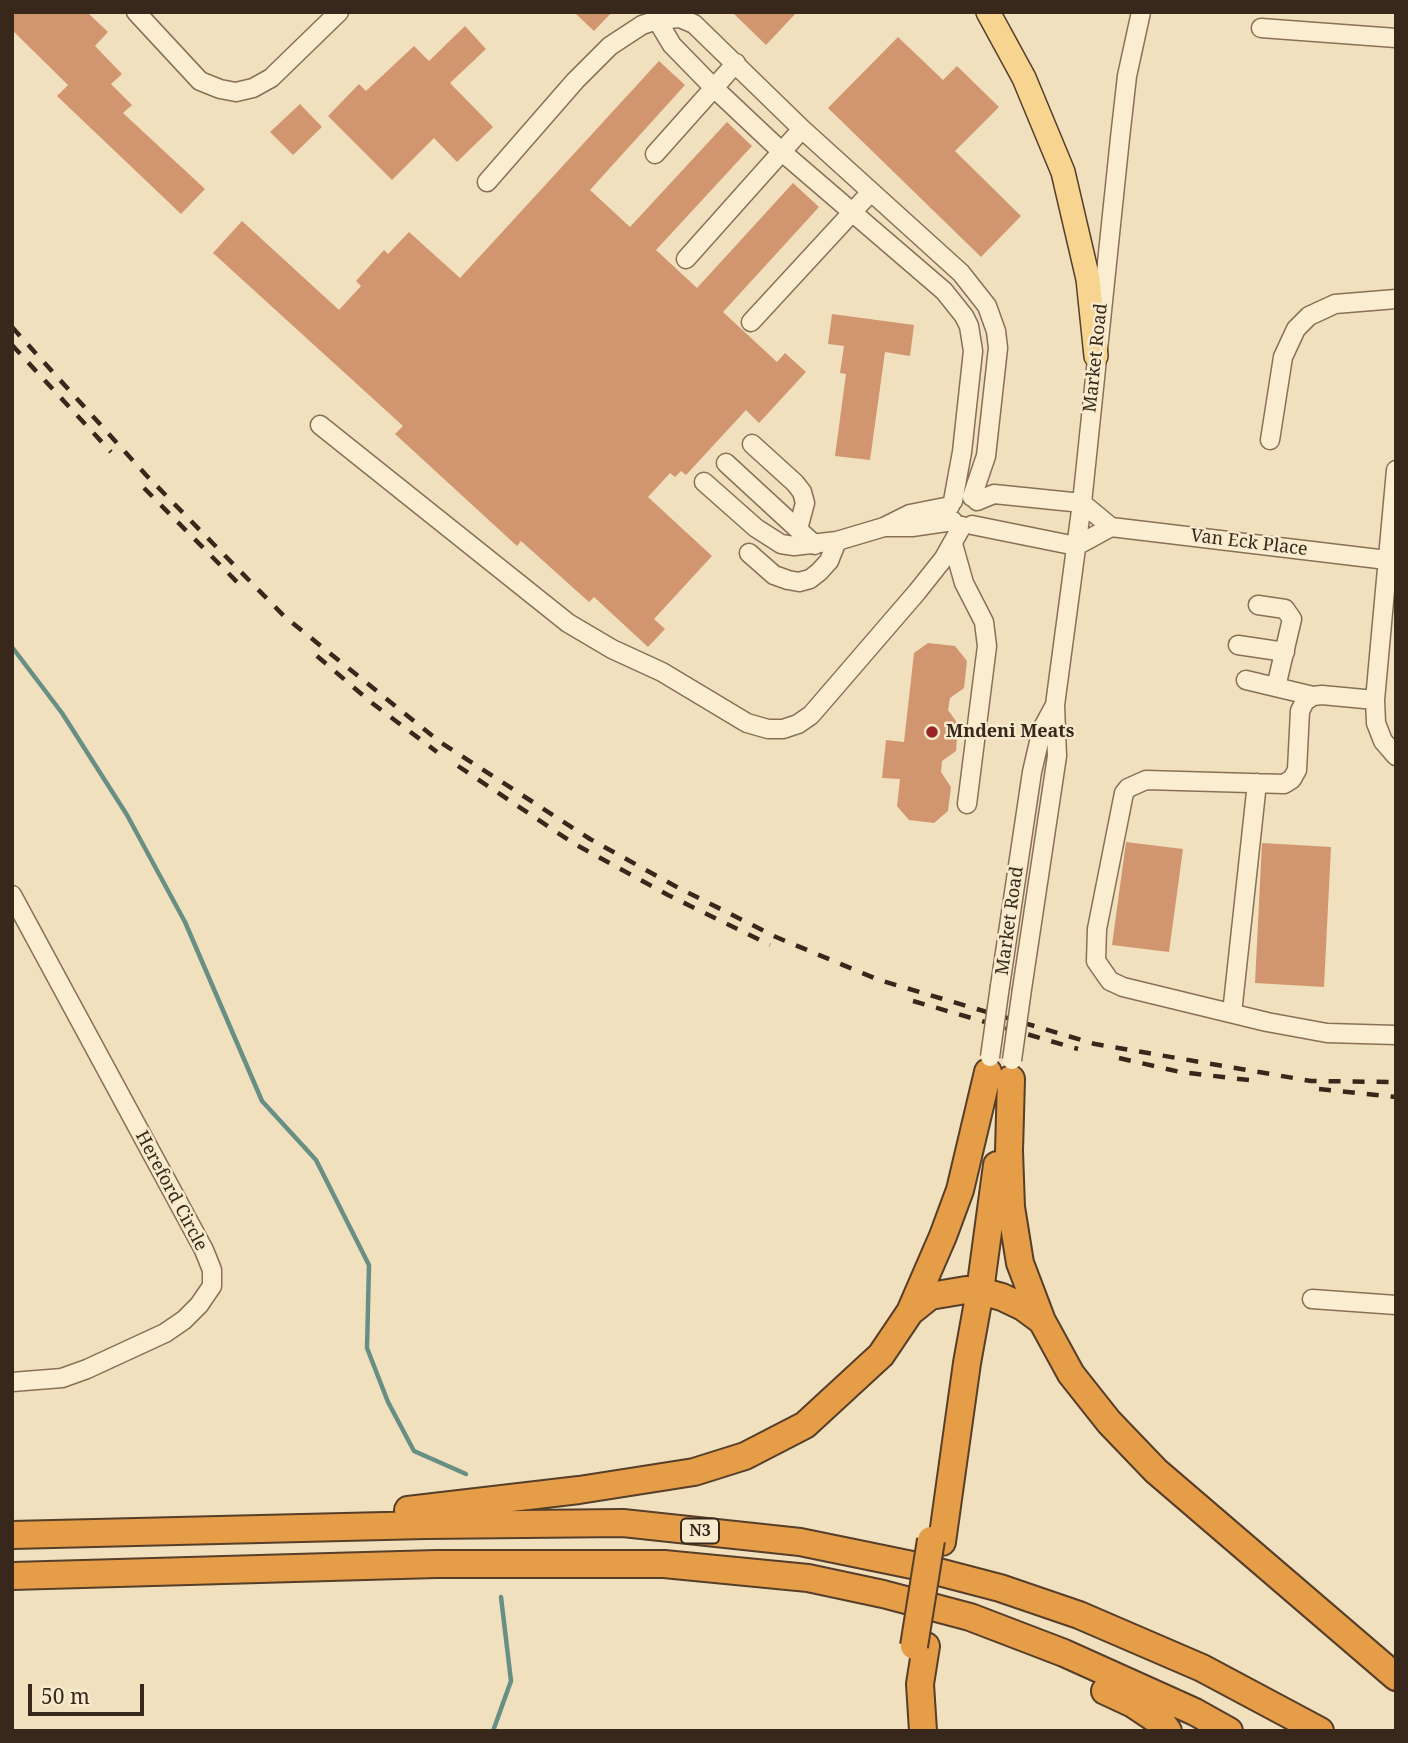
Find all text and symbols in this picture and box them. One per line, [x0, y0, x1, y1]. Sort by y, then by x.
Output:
street label: Market Road [1080, 302, 1112, 414]
street label: Van Eck Place [1189, 525, 1309, 561]
place label: Mndeni Meats [946, 721, 1074, 743]
marker: Mndeni Meats [924, 724, 940, 740]
street label: Market Road [992, 865, 1028, 977]
street label: Hereford Circle [130, 1127, 212, 1255]
road number: N3 [681, 1518, 719, 1544]
scale bar [32, 1670, 147, 1714]
text: 50 m [41, 1682, 90, 1710]

